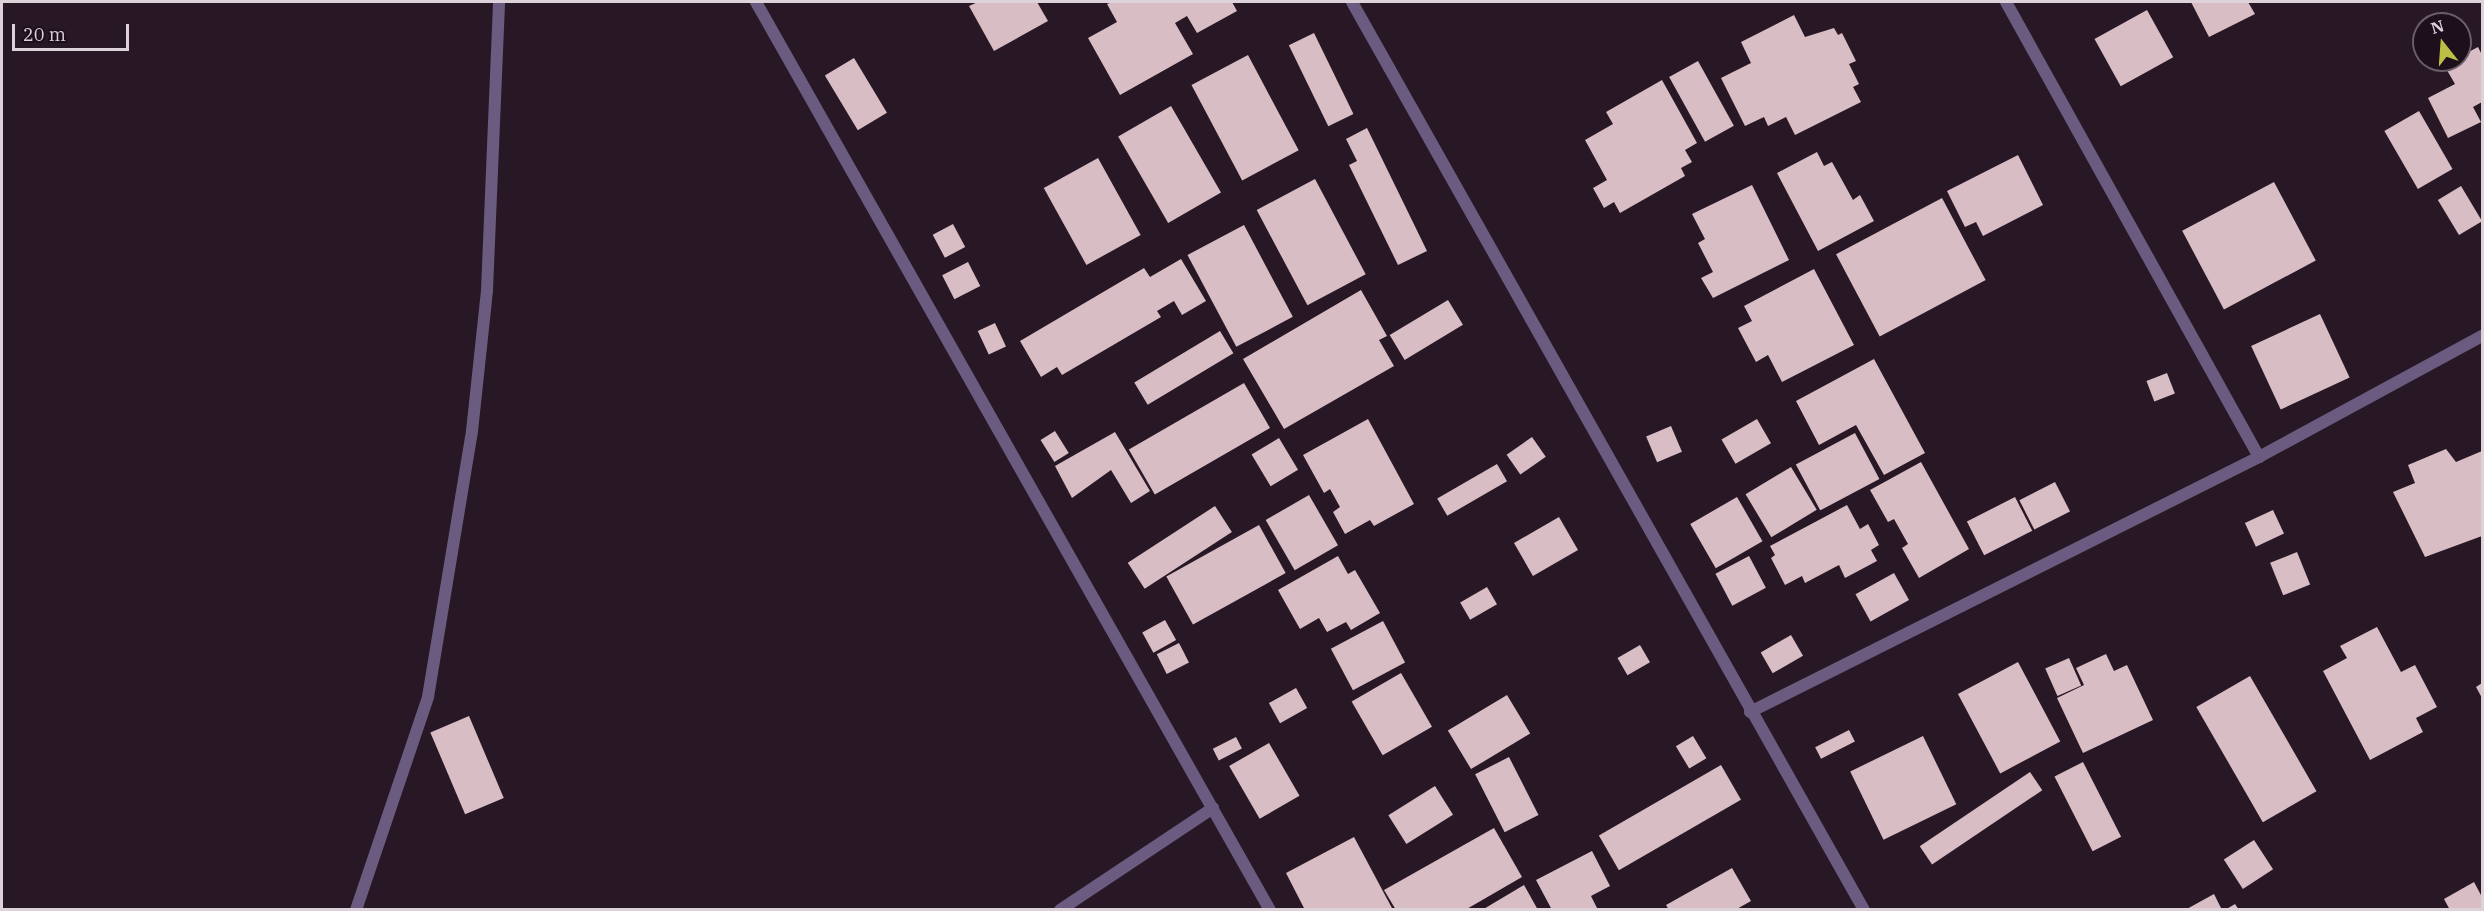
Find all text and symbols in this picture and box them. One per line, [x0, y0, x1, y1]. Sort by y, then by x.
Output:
scale bar [15, 12, 132, 50]
north arrow [2412, 12, 2472, 72]
text: N [2428, 15, 2446, 38]
text: 20 m [23, 23, 66, 46]

